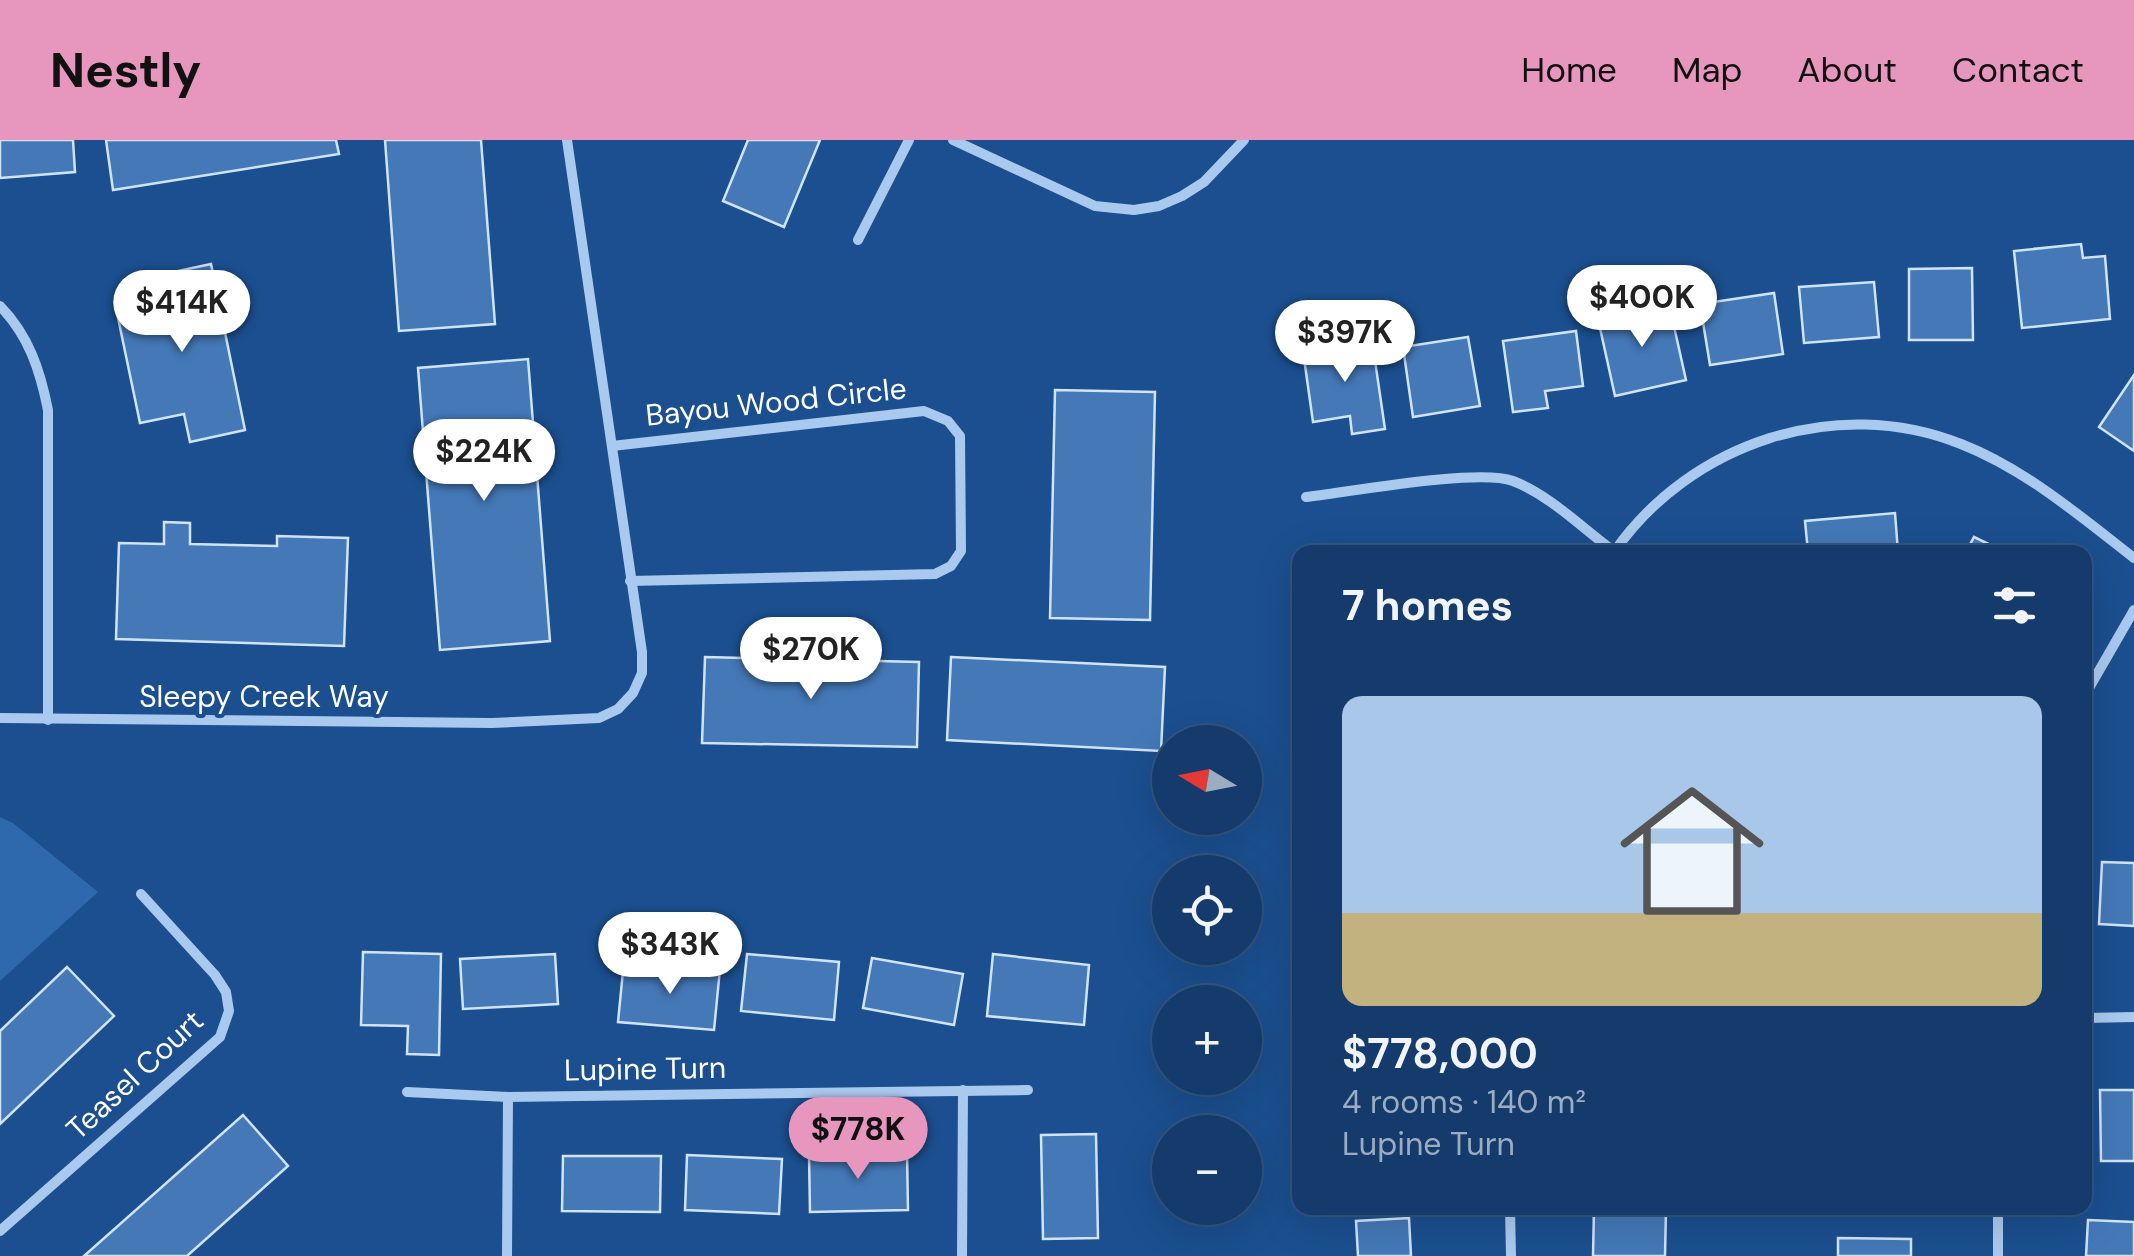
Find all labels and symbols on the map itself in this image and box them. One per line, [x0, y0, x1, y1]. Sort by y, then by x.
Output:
pin: $400K [1572, 265, 1712, 350]
pin: $414K [112, 270, 252, 355]
pin: $397K [1275, 300, 1415, 385]
street label: Bayou Wood Circle [644, 368, 908, 435]
pin: $224K [414, 419, 554, 504]
pin: $270K [741, 617, 881, 702]
street label: Sleepy Creek Way [139, 677, 389, 716]
north arrow [1152, 725, 1262, 835]
pin: $343K [600, 912, 740, 997]
street label: Teasel Court [58, 1001, 211, 1148]
street label: Lupine Turn [564, 1048, 726, 1089]
pin: $778K [788, 1097, 928, 1182]

